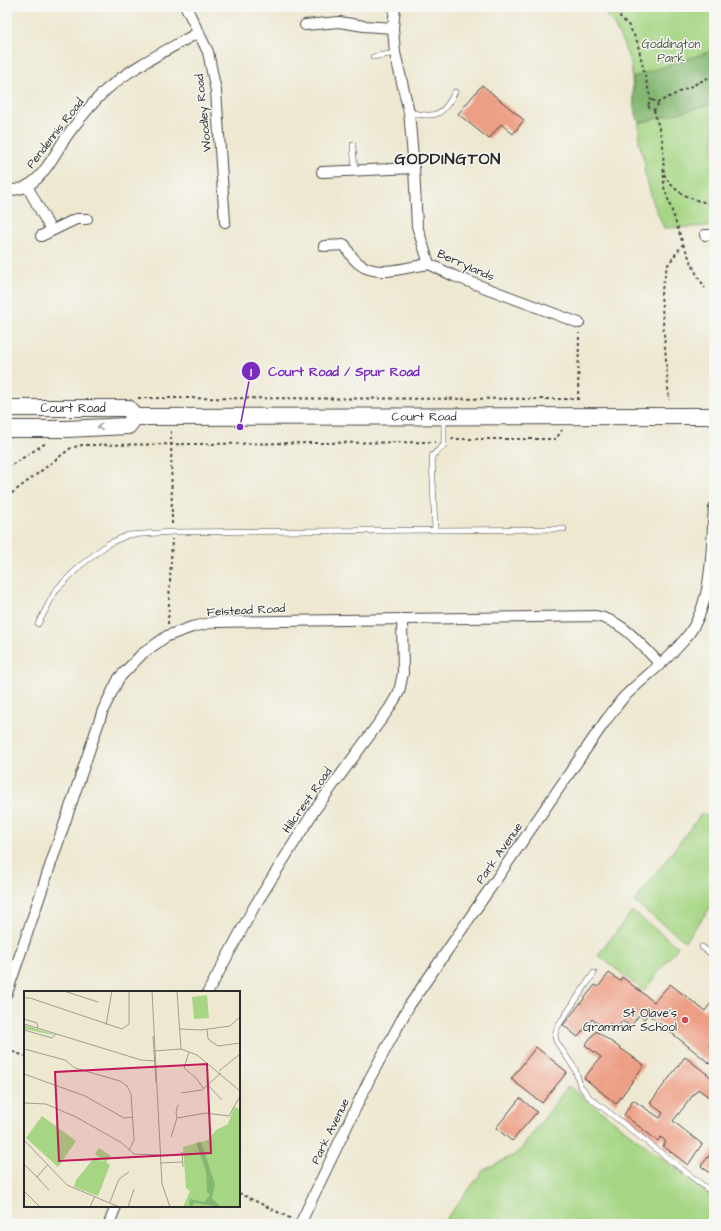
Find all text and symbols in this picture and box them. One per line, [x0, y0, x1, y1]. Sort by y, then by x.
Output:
park label: Goddington Park [642, 36, 700, 67]
street label: Woodley Road [191, 73, 217, 153]
street label: Pendennis Road [23, 95, 88, 172]
district label: GODDINGTON [395, 148, 501, 170]
street label: Berrylands [434, 245, 497, 287]
callout: Court Road / Spur Road [241, 359, 428, 384]
text: Court Road / Spur Road [268, 363, 420, 382]
text: 1 [250, 364, 252, 381]
street label: Court Road [40, 400, 106, 417]
street label: Court Road [391, 408, 457, 426]
one-way arrow [97, 423, 103, 432]
street label: Felstead Road [206, 600, 286, 621]
street label: Hillcrest Road [278, 764, 336, 837]
street label: Park Avenue [472, 819, 527, 887]
inset map [24, 991, 240, 1207]
place label: St Olave's Grammar School [583, 1005, 677, 1036]
marker: St Olave's Grammar School [680, 1015, 690, 1025]
street label: Park Avenue [307, 1095, 354, 1167]

